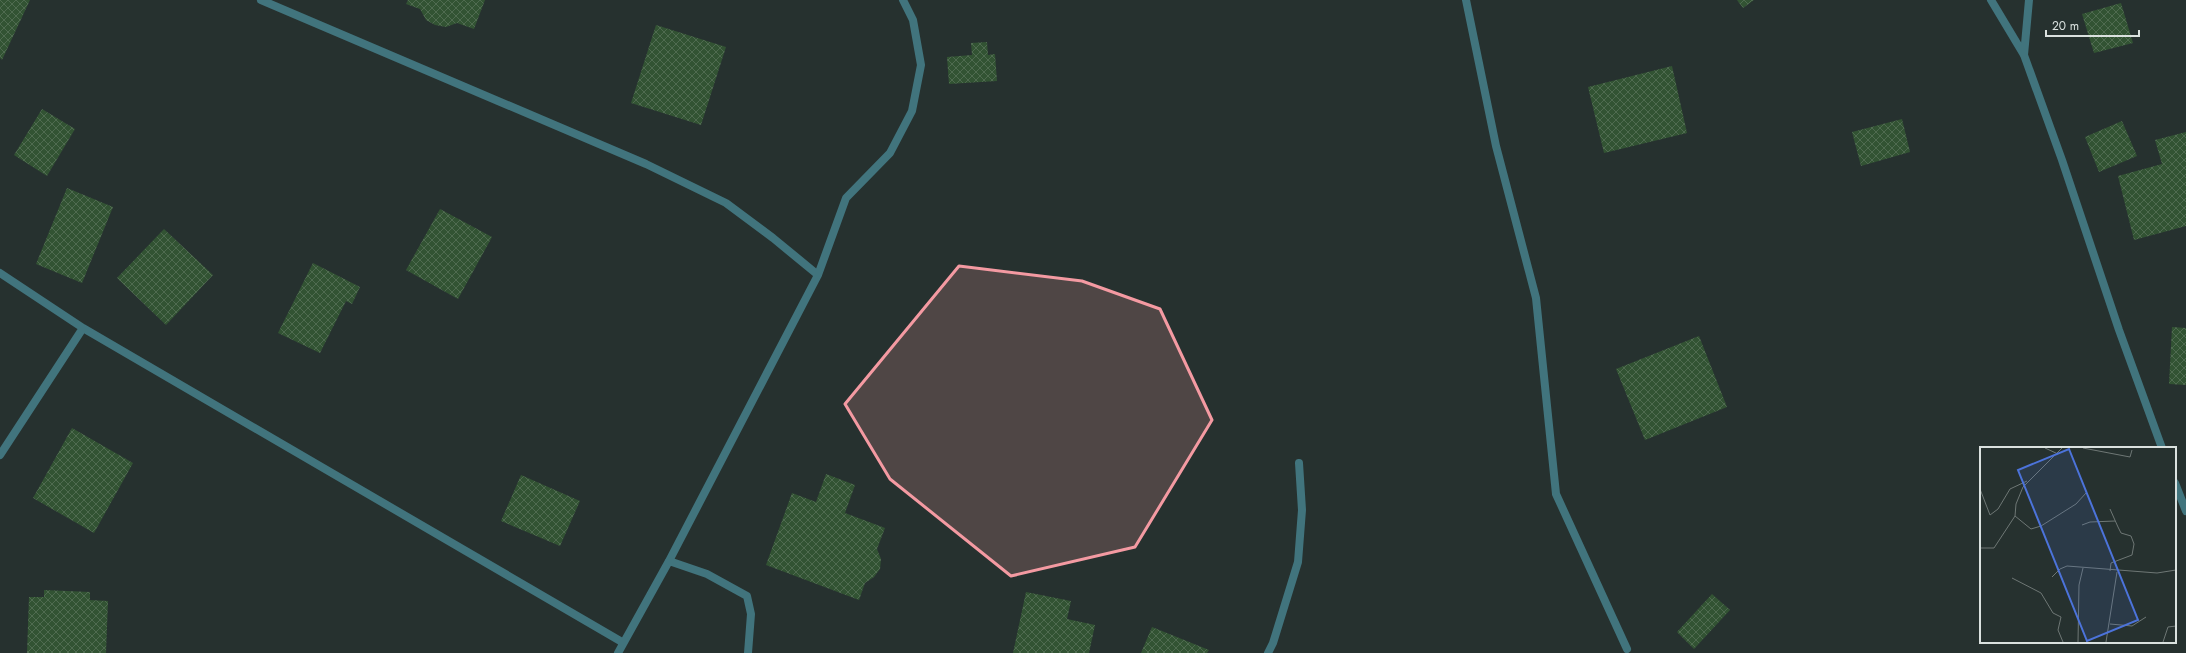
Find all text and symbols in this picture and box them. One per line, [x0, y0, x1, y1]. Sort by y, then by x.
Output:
scale bar [2046, 12, 2139, 38]
text: 20 m [2052, 17, 2079, 35]
inset map [1980, 447, 2176, 643]

